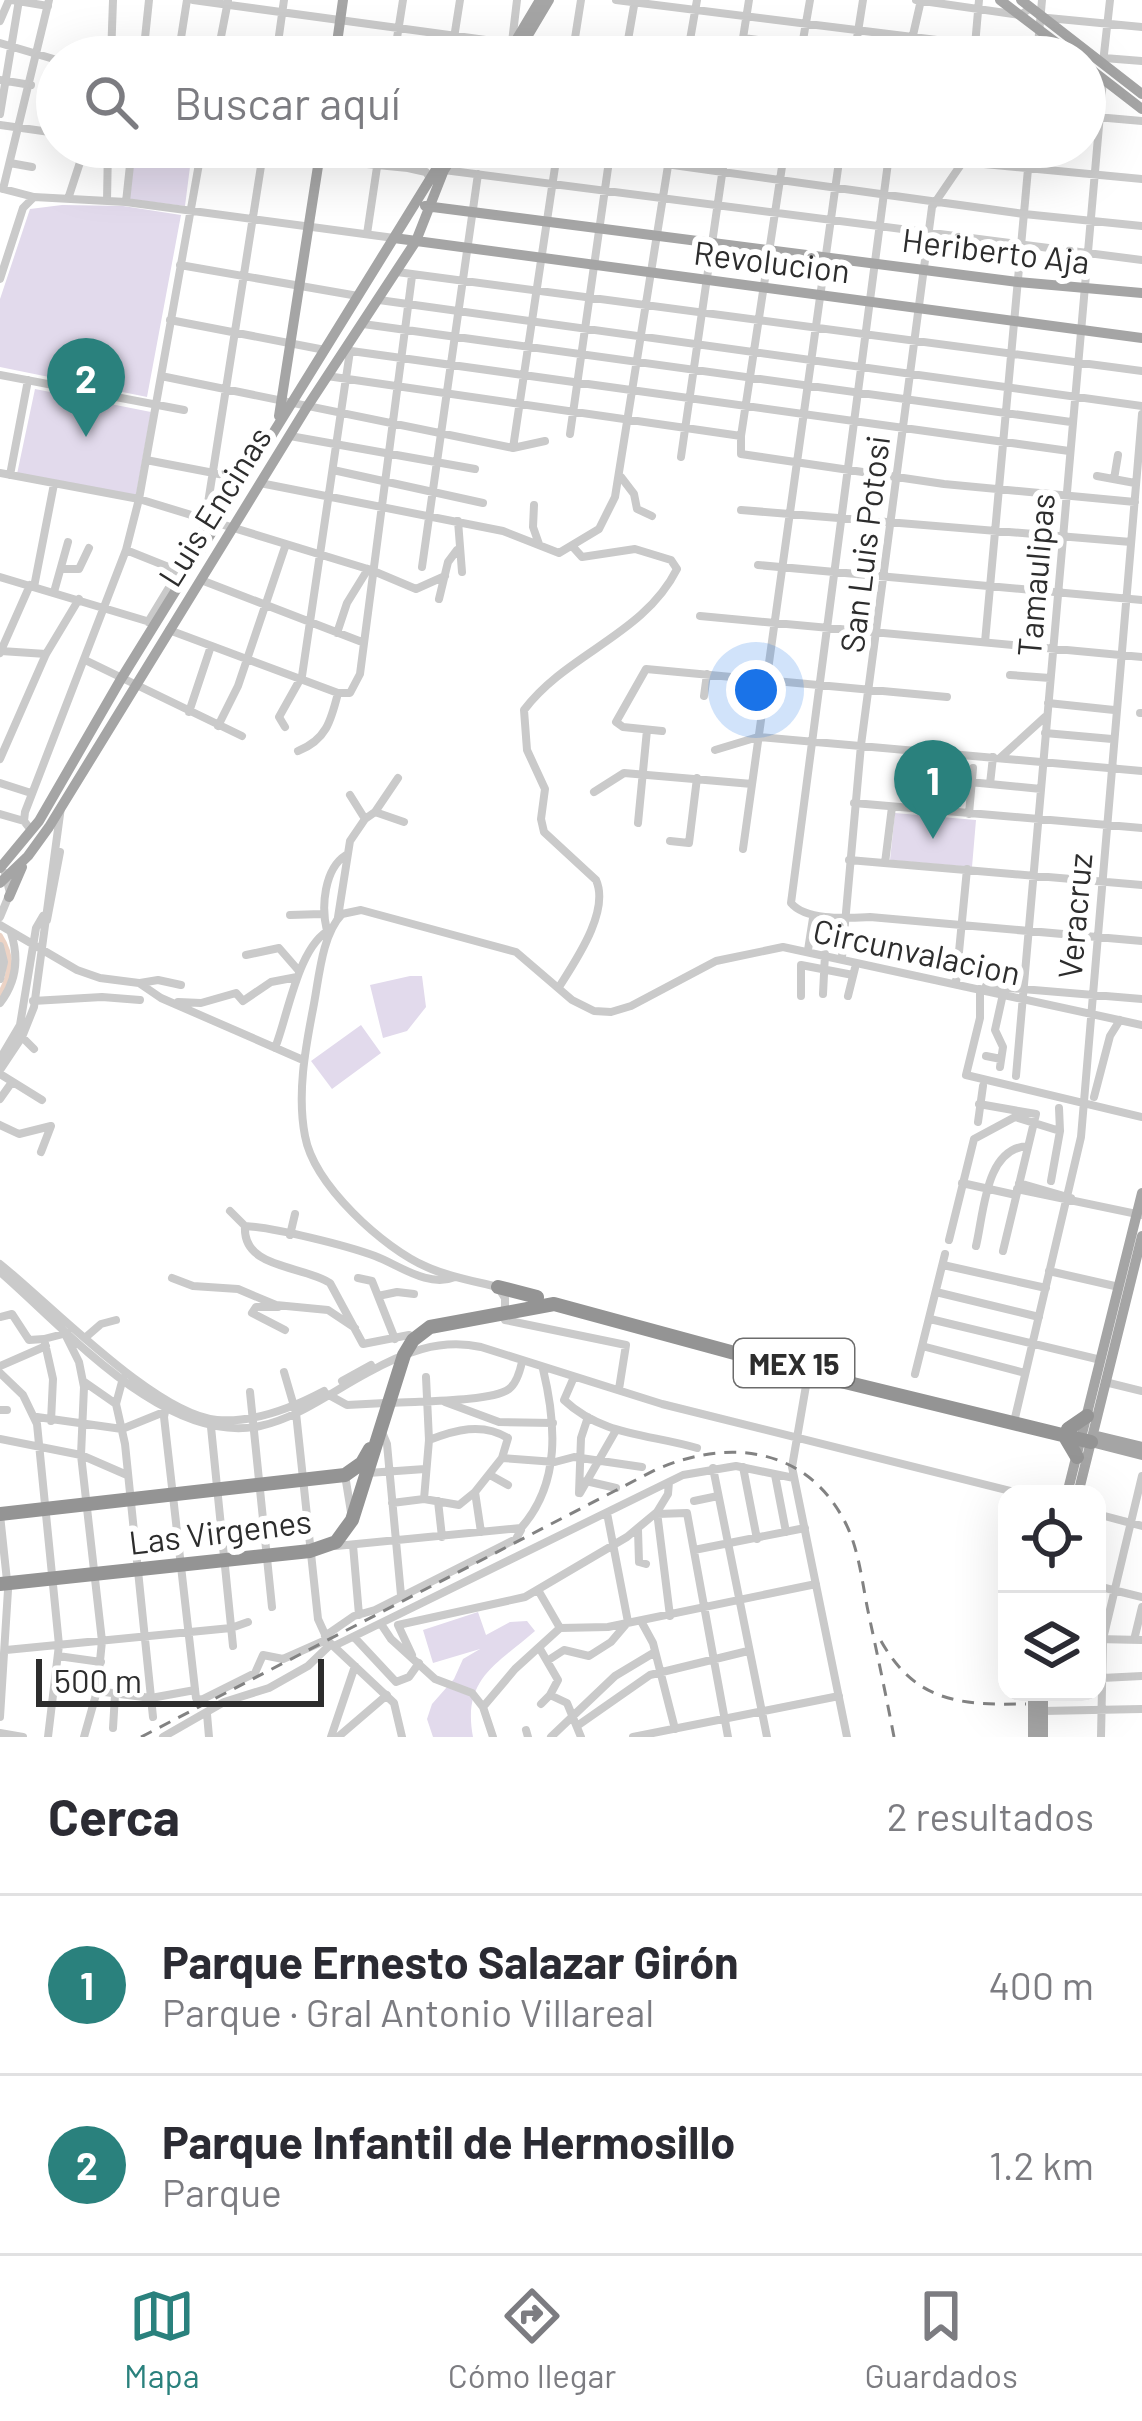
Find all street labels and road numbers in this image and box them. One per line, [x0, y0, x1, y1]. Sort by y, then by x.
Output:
street label: Heriberto Aja [900, 219, 1092, 281]
street label: Revolucion [692, 232, 852, 290]
street label: Luis Encinas [149, 419, 279, 593]
street label: San Luis Potosi [831, 433, 897, 655]
street label: Tamaulipas [1008, 492, 1062, 658]
street label: Veracruz [1049, 852, 1099, 980]
street label: Circunvalacion [810, 910, 1024, 992]
road number: MEX 15 [734, 1339, 854, 1387]
street label: Las Virgenes [126, 1500, 314, 1562]

